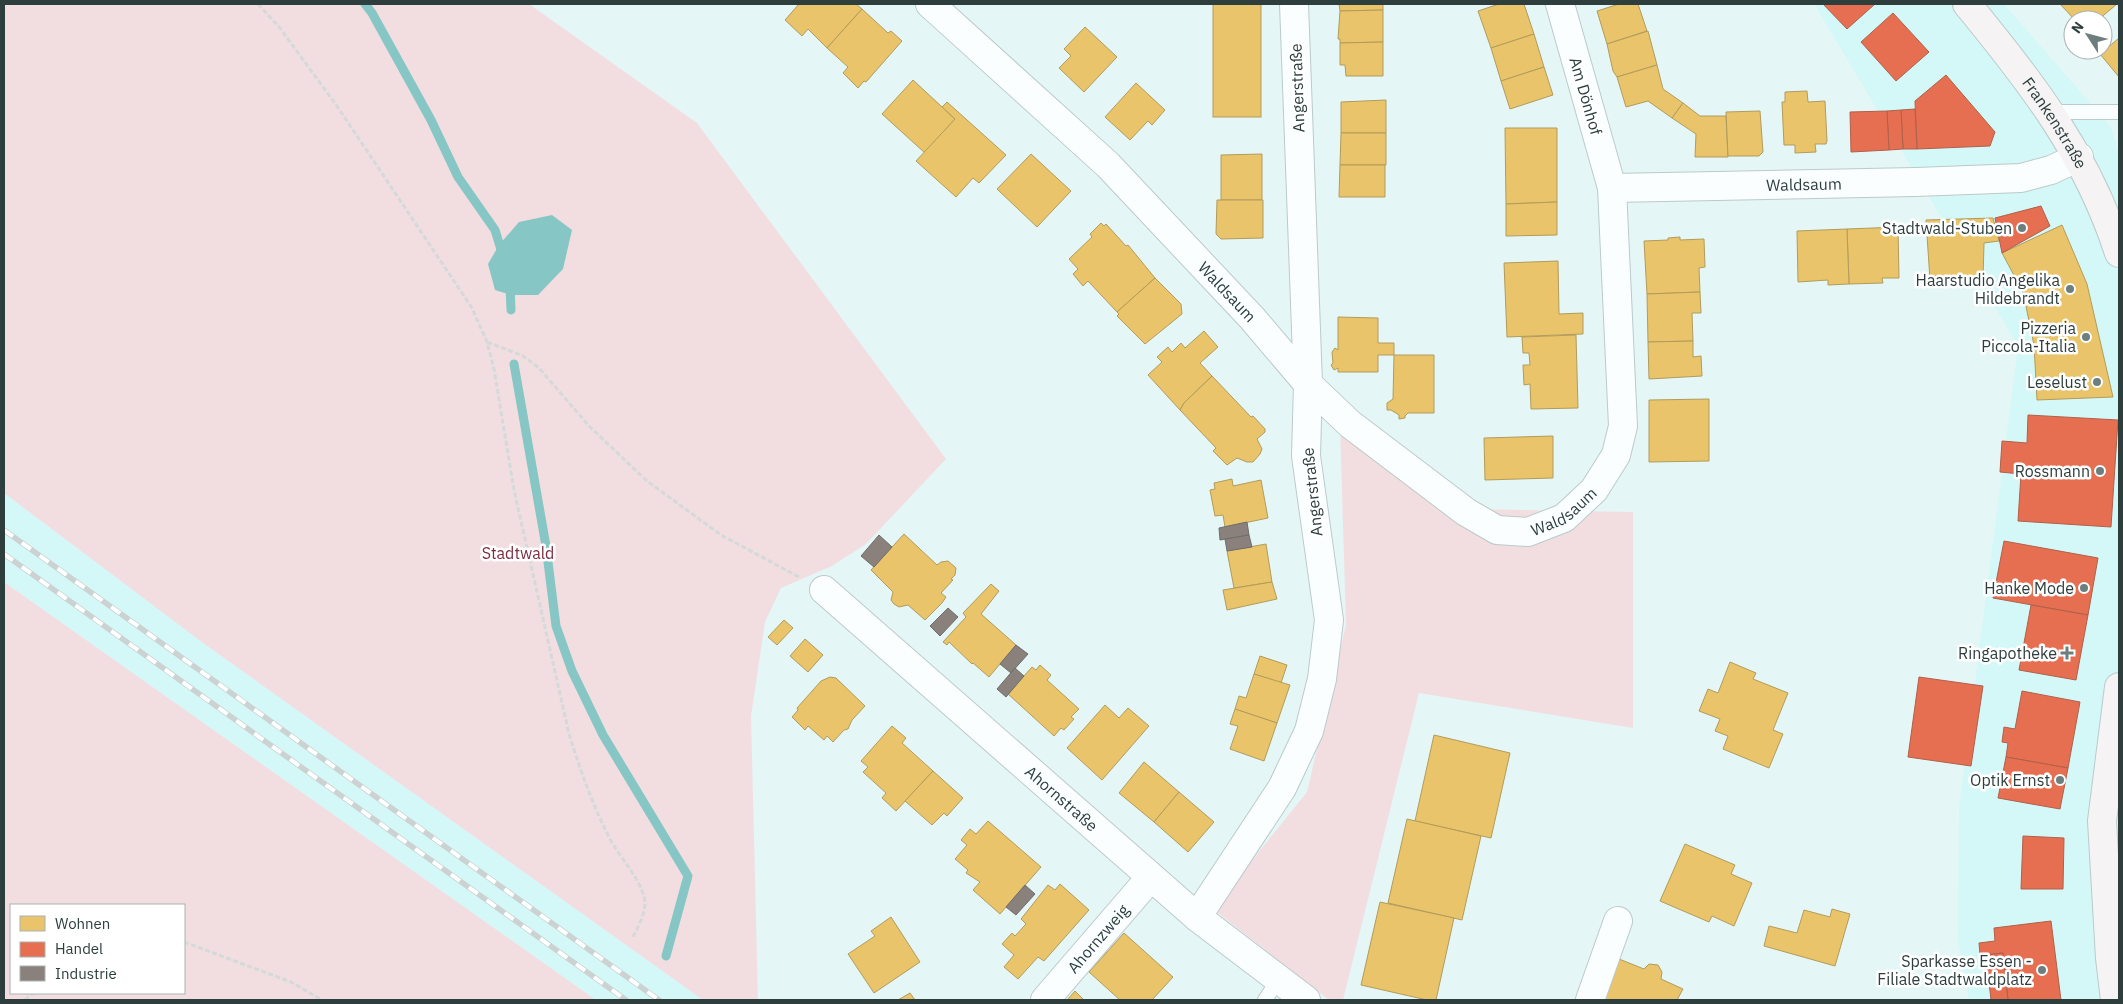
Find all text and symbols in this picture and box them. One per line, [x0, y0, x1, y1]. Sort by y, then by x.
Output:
north arrow [2063, 10, 2113, 60]
text: N [2067, 18, 2088, 37]
street label: Angerstraße [1285, 43, 1309, 133]
street label: Am Dönhof [1565, 55, 1607, 137]
street label: Frankenstraße [2018, 73, 2092, 172]
street label: Waldsaum [1766, 173, 1842, 195]
place label: Stadtwald-Stuben [1882, 218, 2012, 238]
marker: Stadtwald-Stuben [2016, 222, 2028, 234]
street label: Waldsaum [1194, 257, 1260, 326]
place label: Haarstudio Angelika Hildebrandt [1916, 270, 2060, 308]
marker: Haarstudio Angelika Hildebrandt [2064, 283, 2076, 295]
place label: Pizzeria Piccola-Italia [1981, 318, 2076, 356]
marker: Pizzeria Piccola-Italia [2080, 331, 2092, 343]
place label: Leselust [2027, 372, 2087, 392]
marker: Leselust [2091, 376, 2103, 388]
street label: Angerstraße [1297, 446, 1327, 537]
place label: Rossmann [2015, 461, 2090, 481]
marker: Rossmann [2094, 465, 2106, 477]
street label: Waldsaum [1528, 483, 1601, 540]
park label: Stadtwald [482, 543, 554, 563]
place label: Hanke Mode [1984, 578, 2074, 598]
marker: Hanke Mode [2078, 582, 2090, 594]
place label: Ringapotheke [1958, 643, 2057, 663]
marker: Ringapotheke [2061, 647, 2073, 659]
street label: Ahornstraße [1021, 761, 1102, 836]
place label: Optik Ernst [1970, 770, 2050, 790]
marker: Optik Ernst [2054, 774, 2066, 786]
street label: Ahornzweig [1063, 900, 1133, 977]
legend [10, 904, 185, 994]
text: Wohnen [55, 914, 110, 933]
text: Handel [55, 939, 103, 958]
place label: Sparkasse Essen - Filiale Stadtwaldplatz [1877, 951, 2032, 989]
text: Industrie [55, 964, 117, 983]
marker: Sparkasse Essen - Filiale Stadtwaldplatz [2036, 964, 2048, 976]

